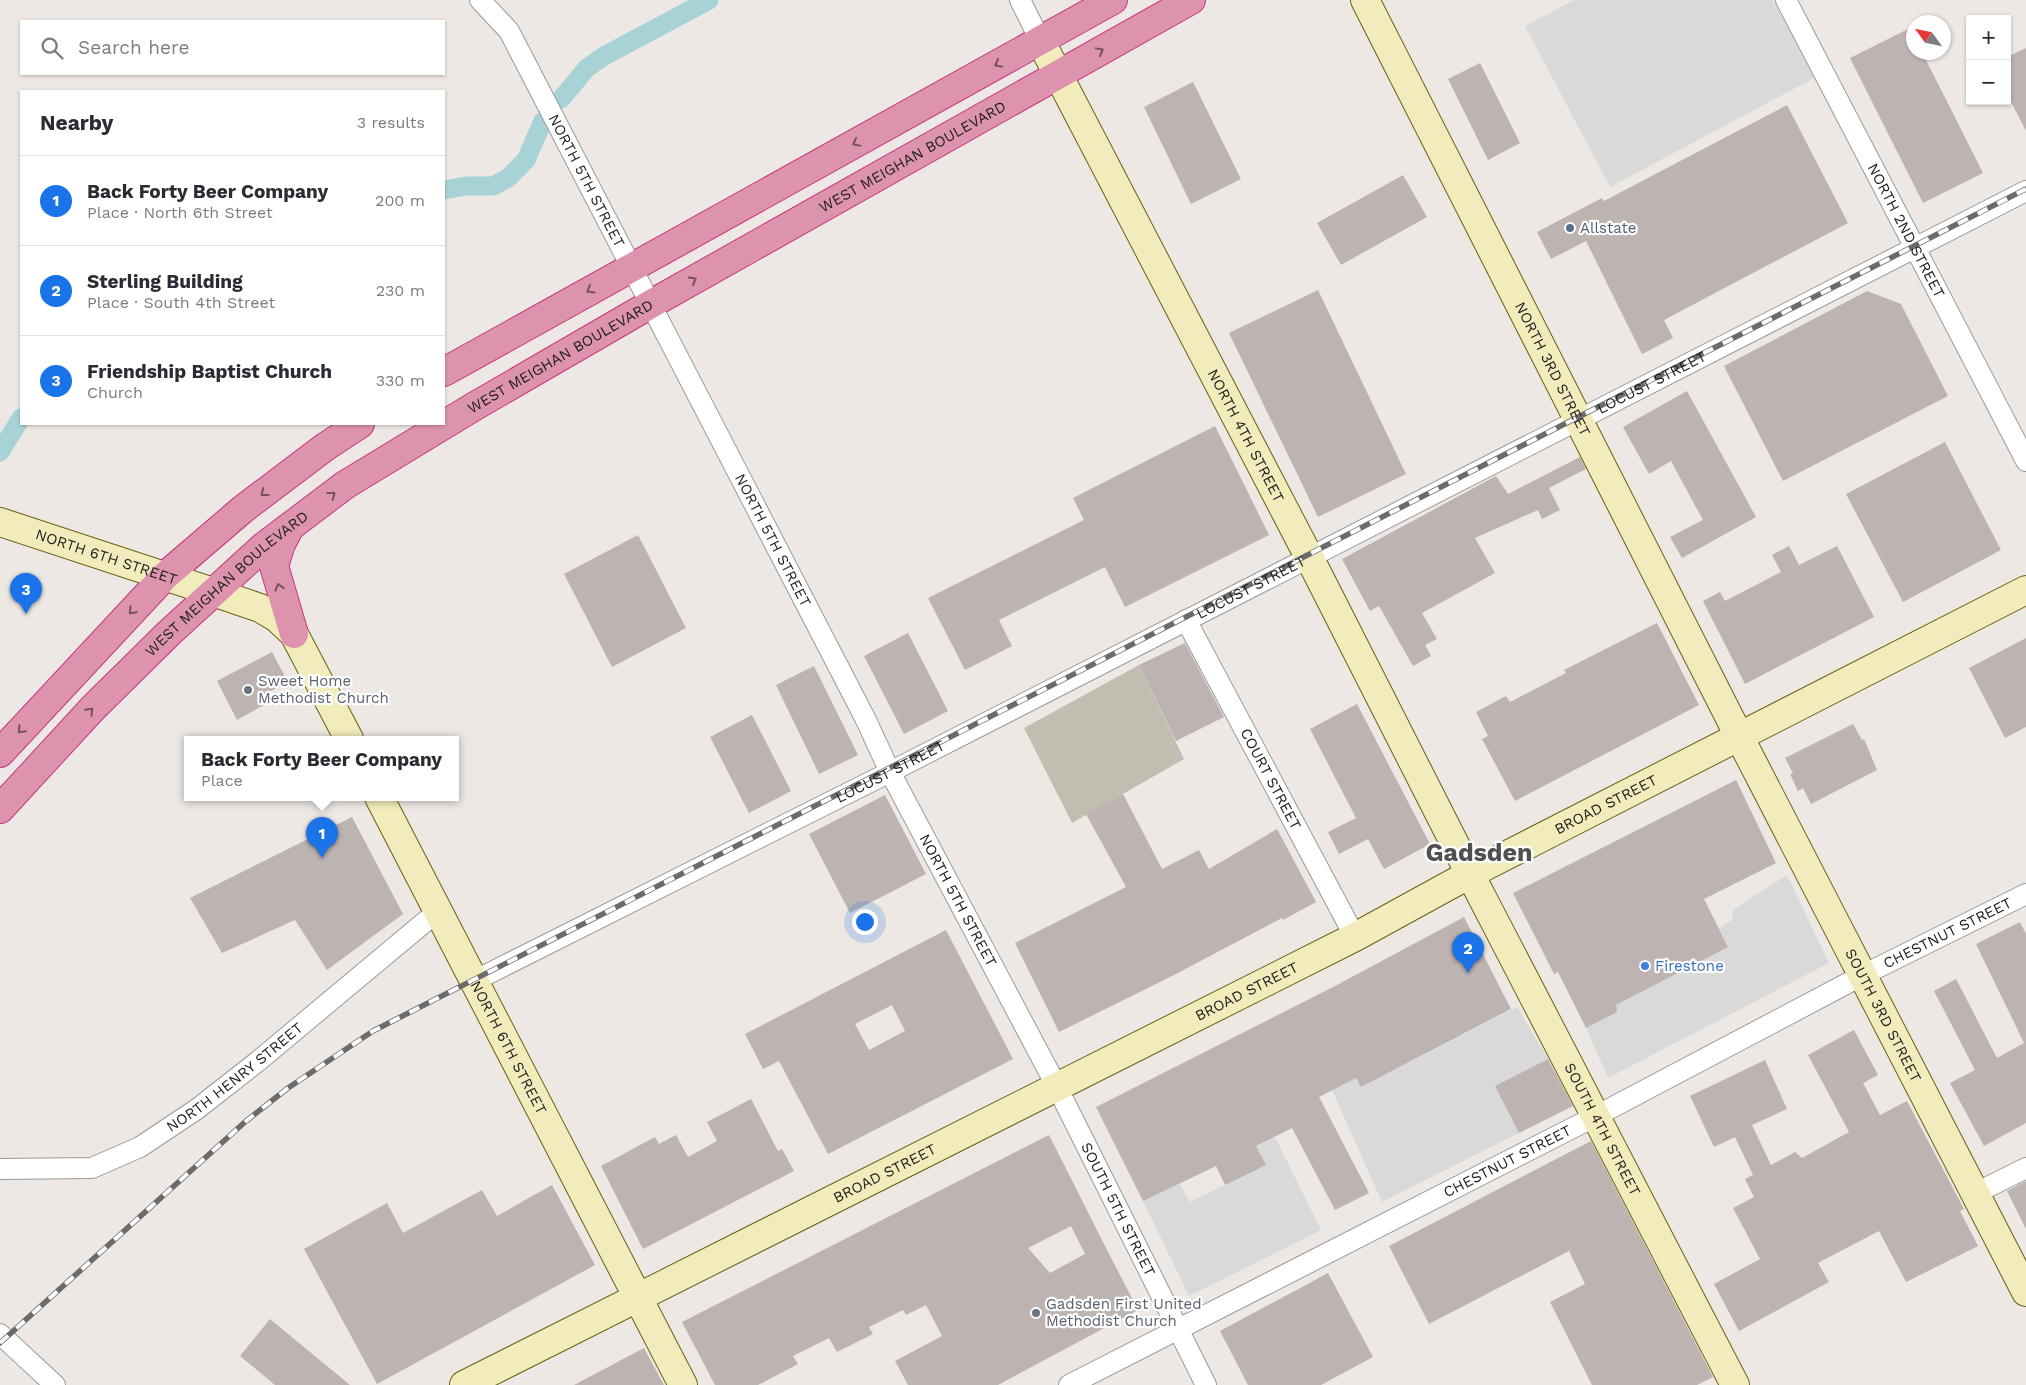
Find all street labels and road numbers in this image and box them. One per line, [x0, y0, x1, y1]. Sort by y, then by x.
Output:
street label: WEST MEIGHAN BOULEVARD [816, 97, 1009, 216]
street label: NORTH 5TH STREET [545, 111, 628, 250]
street label: NORTH 2ND STREET [1864, 160, 1949, 301]
street label: WEST MEIGHAN BOULEVARD [464, 296, 656, 417]
street label: NORTH 3RD STREET [1511, 299, 1594, 439]
street label: LOCUST STREET [1594, 347, 1709, 418]
street label: NORTH 4TH STREET [1204, 366, 1288, 505]
street label: NORTH 5TH STREET [731, 471, 815, 610]
street label: WEST MEIGHAN BOULEVARD [141, 507, 312, 660]
street label: NORTH 6TH STREET [33, 525, 179, 589]
street label: LOCUST STREET [1193, 552, 1309, 623]
street label: COURT STREET [1236, 725, 1305, 833]
street label: LOCUST STREET [833, 736, 948, 807]
street label: BROAD STREET [1552, 771, 1660, 838]
street label: NORTH 5TH STREET [916, 831, 1001, 970]
street label: CHESTNUT STREET [1880, 894, 2015, 972]
street label: SOUTH 3RD STREET [1841, 946, 1925, 1085]
street label: BROAD STREET [1192, 958, 1301, 1025]
street label: NORTH 6TH STREET [467, 978, 550, 1117]
street label: NORTH HENRY STREET [163, 1019, 306, 1136]
street label: SOUTH 4TH STREET [1561, 1060, 1644, 1199]
street label: CHESTNUT STREET [1440, 1121, 1574, 1201]
street label: BROAD STREET [830, 1140, 939, 1207]
street label: SOUTH 5TH STREET [1077, 1140, 1159, 1279]

